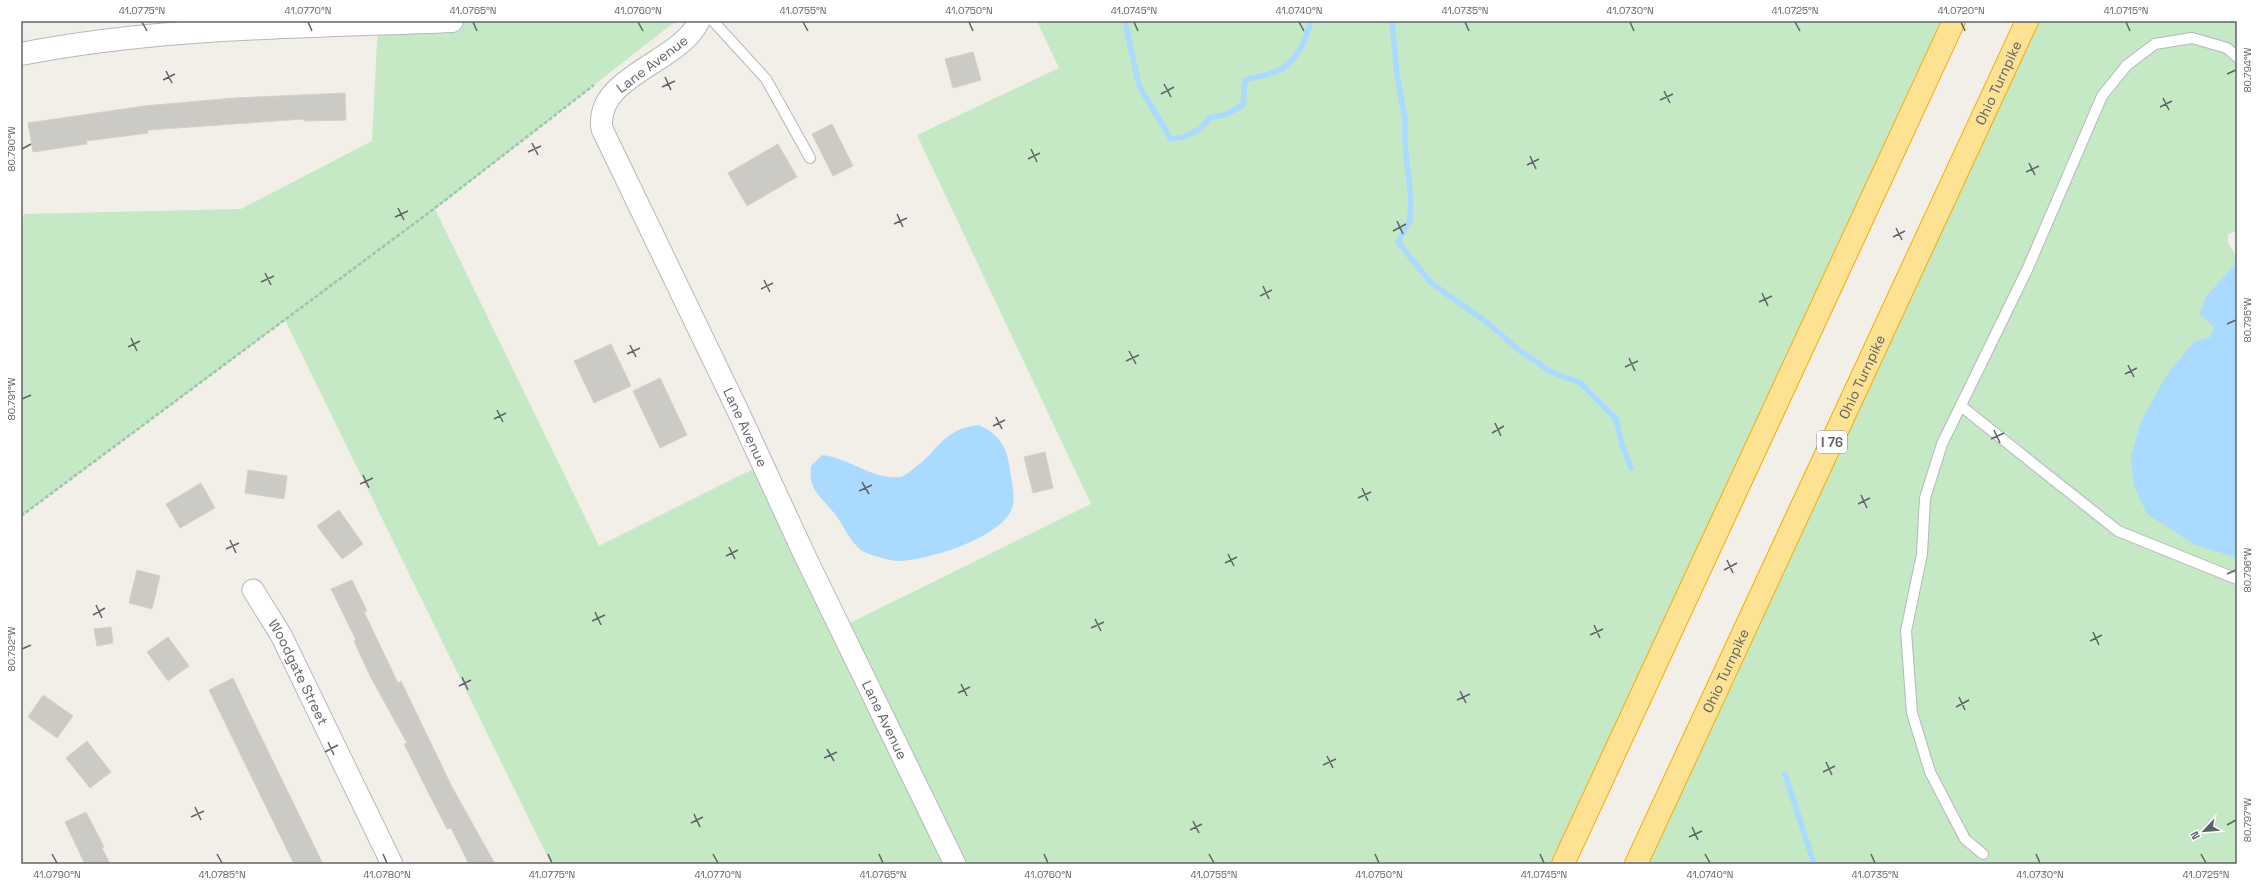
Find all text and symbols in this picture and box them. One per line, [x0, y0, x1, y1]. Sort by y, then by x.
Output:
text: 41.0775°N [119, 4, 165, 17]
text: 41.0770°N [285, 4, 331, 17]
text: 41.0765°N [450, 4, 496, 17]
text: 41.0760°N [614, 4, 662, 17]
text: 41.0755°N [780, 4, 826, 17]
text: 41.0750°N [945, 4, 993, 17]
text: 41.0745°N [1111, 4, 1157, 17]
text: 41.0740°N [1276, 4, 1322, 17]
text: 41.0735°N [1442, 4, 1488, 17]
text: 41.0730°N [1606, 4, 1654, 17]
text: 41.0725°N [1772, 4, 1818, 17]
text: 41.0720°N [1937, 4, 1985, 17]
text: 41.0715°N [2104, 4, 2148, 17]
street label: Lane Avenue [612, 31, 692, 97]
street label: Ohio Turnpike [1971, 38, 2026, 128]
text: 80.794°W [2241, 47, 2254, 93]
text: 80.790°W [5, 126, 18, 172]
text: 80.795°W [2241, 297, 2254, 342]
street label: Ohio Turnpike [1835, 332, 1889, 422]
text: 80.791°W [5, 377, 18, 421]
street label: Lane Avenue [719, 385, 772, 470]
road number: I 76 [1817, 431, 1847, 453]
text: 80.796°W [2241, 547, 2254, 593]
street label: Woodgate Street [264, 616, 332, 728]
text: 80.792°W [5, 626, 18, 672]
street label: Ohio Turnpike [1698, 626, 1753, 716]
street label: Lane Avenue [858, 677, 912, 762]
text: 80.797°W [2241, 798, 2254, 842]
north arrow [2184, 811, 2224, 851]
text: N [2187, 829, 2203, 842]
text: 41.0790°N [33, 868, 81, 881]
text: 41.0785°N [198, 868, 246, 881]
text: 41.0780°N [363, 868, 411, 881]
text: 41.0775°N [529, 868, 575, 881]
text: 41.0770°N [695, 868, 741, 881]
text: 41.0765°N [860, 868, 906, 881]
text: 41.0760°N [1024, 868, 1072, 881]
text: 41.0755°N [1191, 868, 1237, 881]
text: 41.0750°N [1355, 868, 1403, 881]
text: 41.0745°N [1521, 868, 1567, 881]
text: 41.0740°N [1687, 868, 1733, 881]
text: 41.0735°N [1852, 868, 1898, 881]
text: 41.0730°N [2016, 868, 2064, 881]
text: 41.0725°N [2183, 868, 2229, 881]

